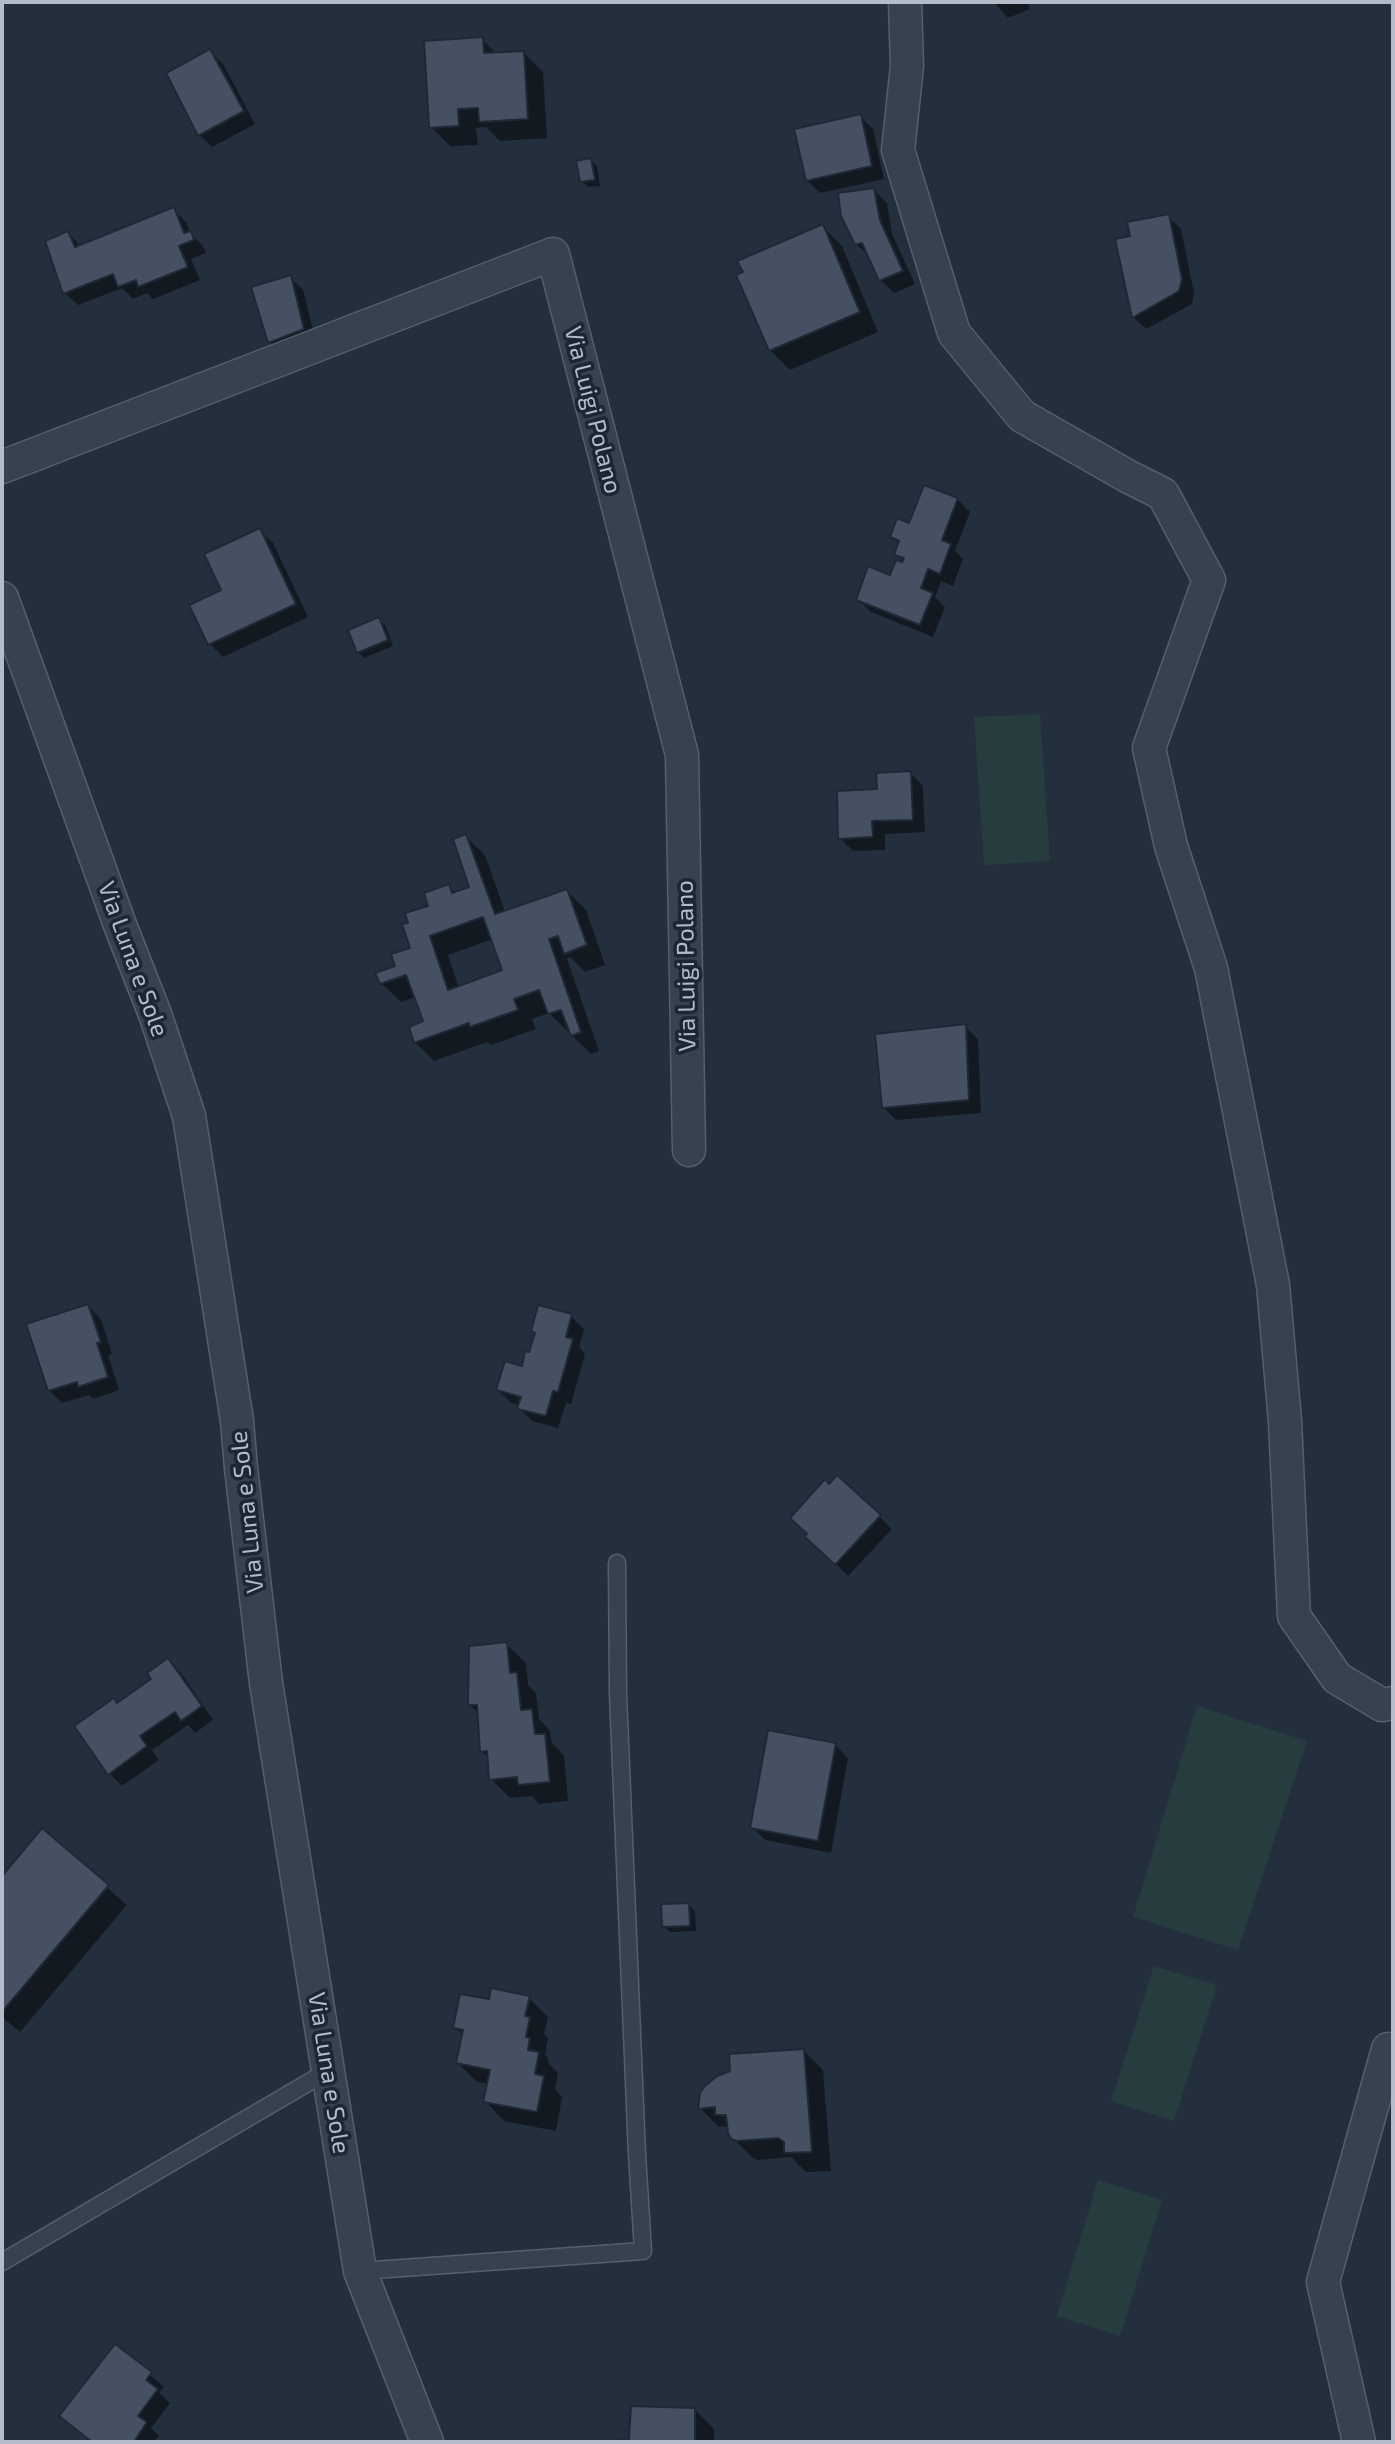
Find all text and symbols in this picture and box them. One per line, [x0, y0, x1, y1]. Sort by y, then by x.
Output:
street label: Via Luigi Polano [558, 323, 628, 497]
street label: Via Luna e Sole [92, 878, 174, 1040]
street label: Via Luigi Polano [670, 880, 702, 1052]
street label: Via Luna e Sole [224, 1429, 270, 1595]
street label: Via Luna e Sole [302, 1990, 356, 2156]

